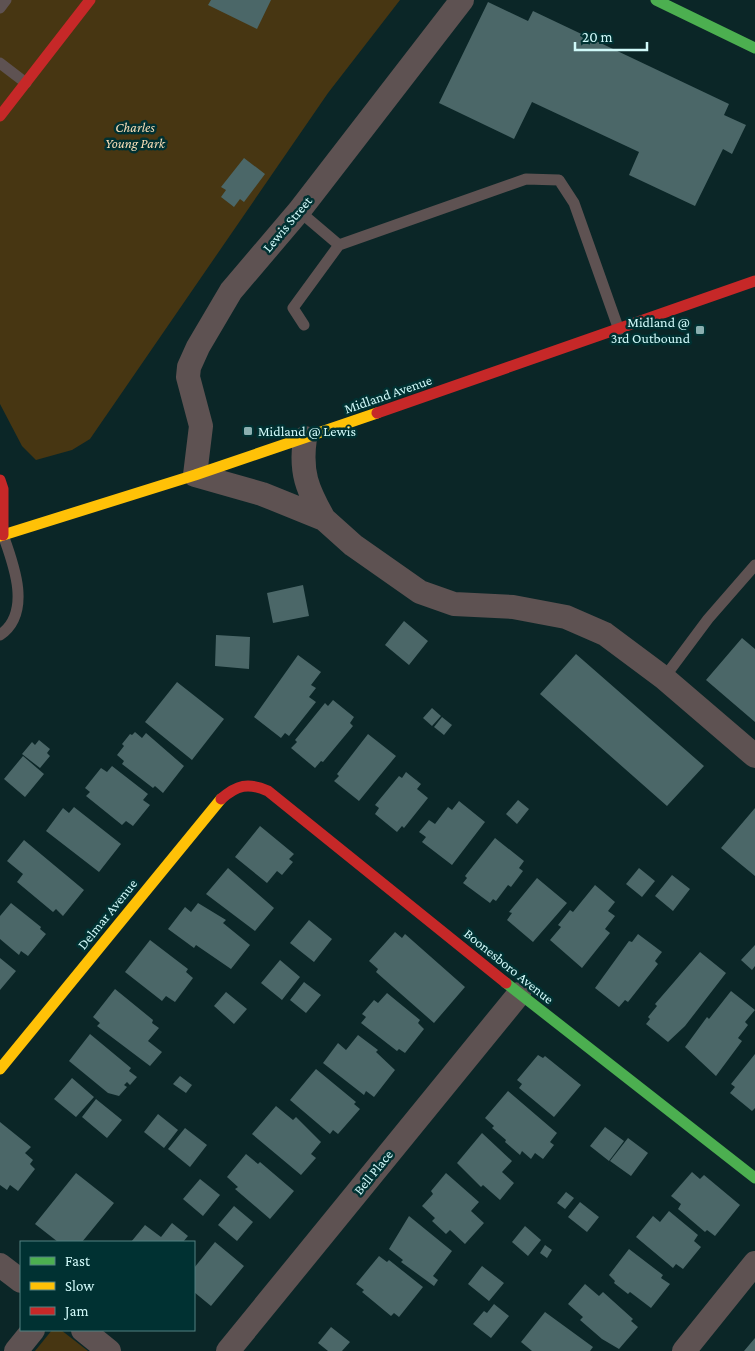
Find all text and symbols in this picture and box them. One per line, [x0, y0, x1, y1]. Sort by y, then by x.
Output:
scale bar [575, 20, 648, 52]
text: 20 m [582, 29, 613, 45]
park label: Charles Young Park [105, 119, 166, 151]
street label: Lewis Street [259, 193, 315, 255]
place label: Midland @ 3rd Outbound [611, 314, 691, 346]
marker: Midland @ 3rd Outbound [694, 324, 706, 336]
street label: Midland Avenue [342, 372, 434, 416]
place label: Midland @ Lewis [258, 423, 356, 439]
marker: Midland @ Lewis [242, 425, 254, 437]
street label: Delmar Avenue [74, 876, 140, 952]
street label: Boonesboro Avenue [461, 925, 557, 1007]
street label: Bell Place [350, 1146, 396, 1198]
legend [20, 1241, 195, 1331]
text: Fast [65, 1253, 91, 1269]
text: Slow [65, 1278, 95, 1294]
text: Jam [63, 1303, 88, 1320]

